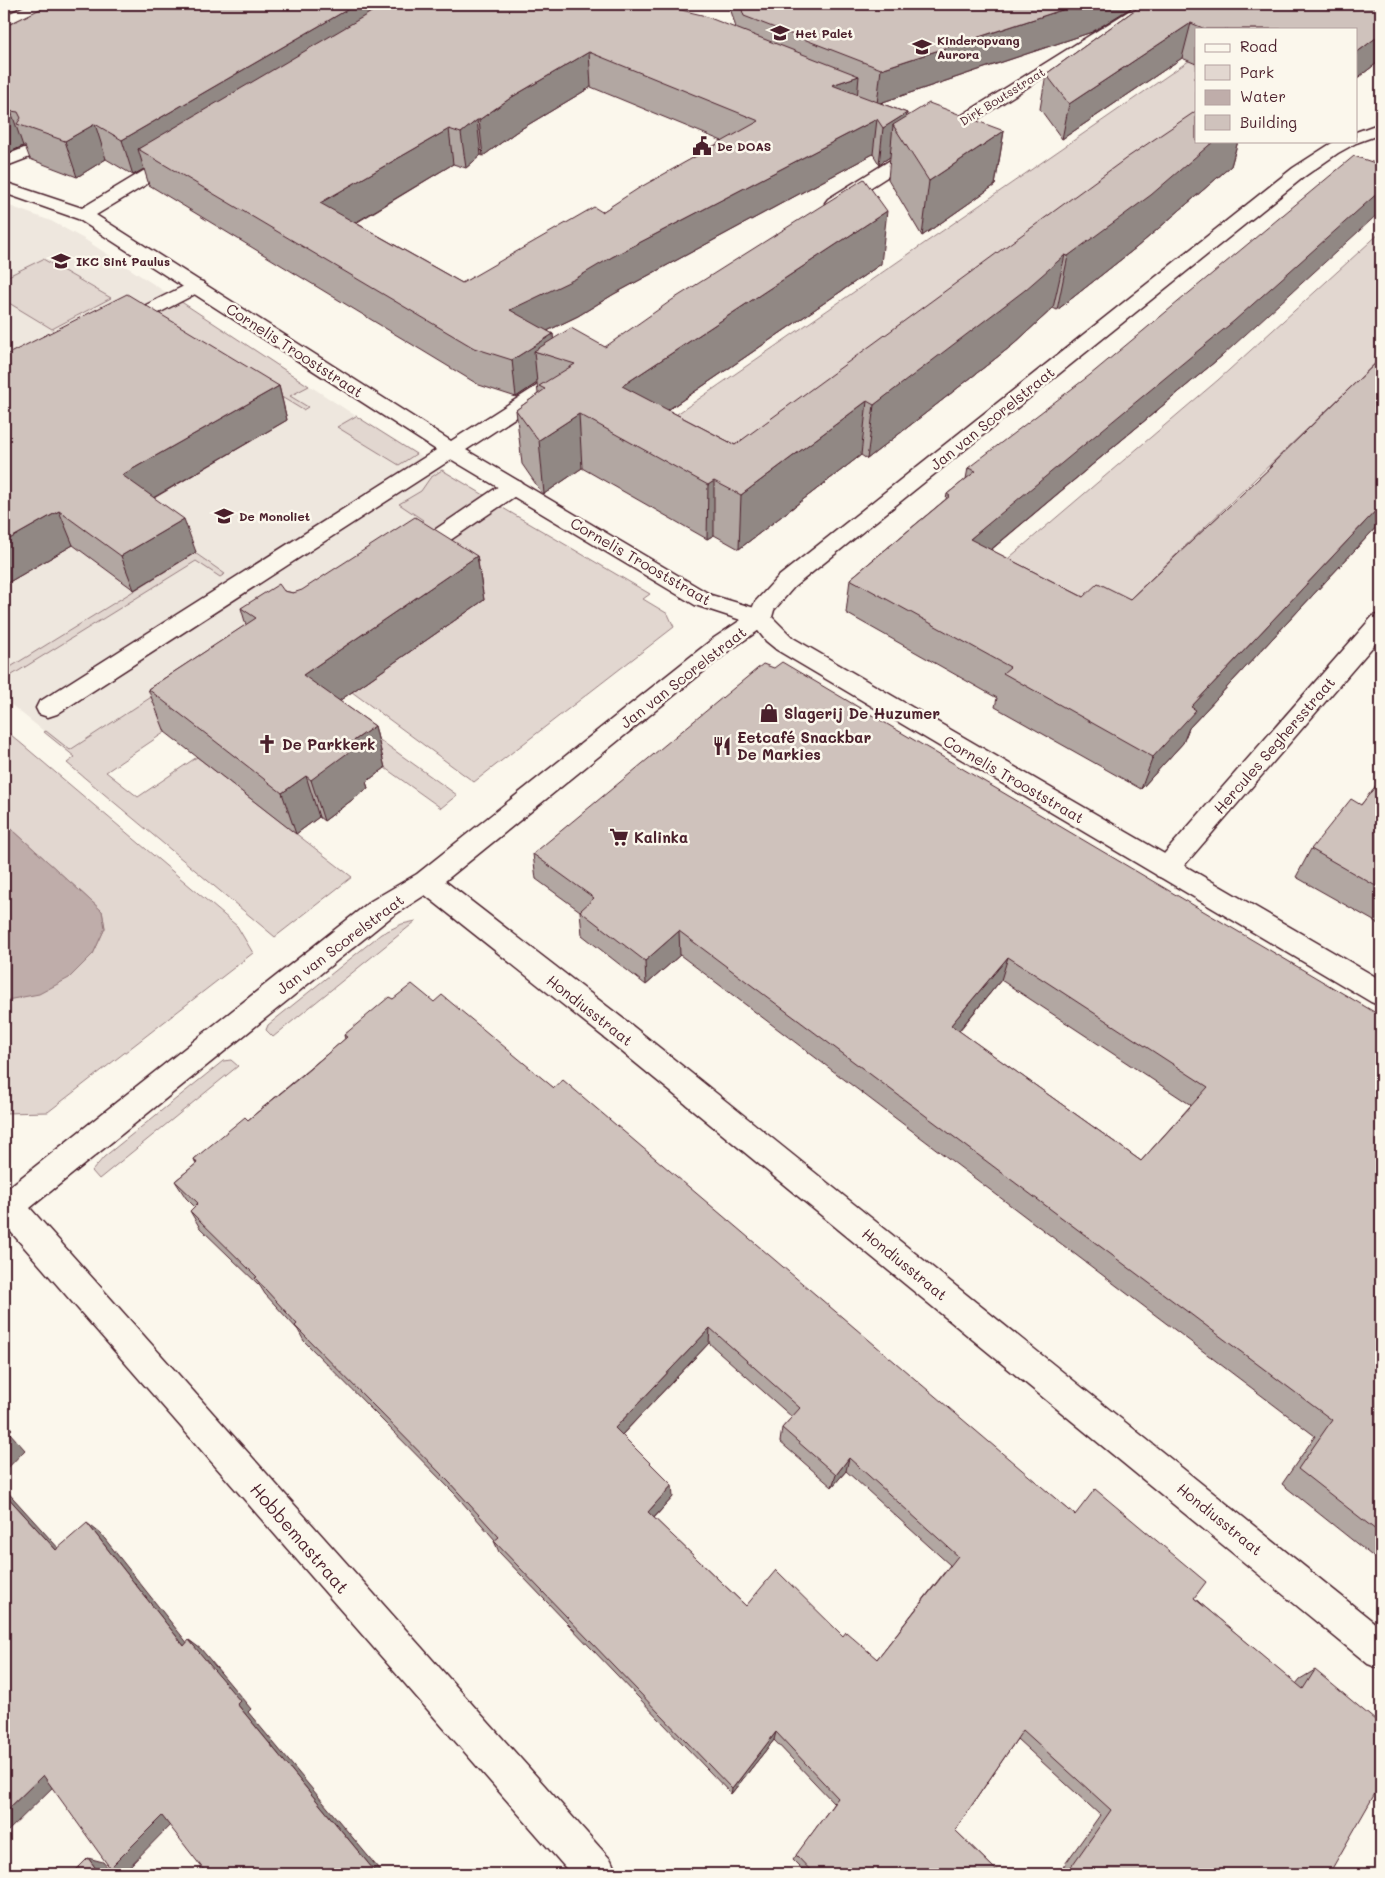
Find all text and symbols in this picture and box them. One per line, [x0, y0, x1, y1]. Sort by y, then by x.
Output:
school or university icon: Het Palet [769, 22, 791, 44]
place label: Het Palet [795, 25, 853, 41]
legend [1195, 28, 1358, 142]
place label: Kinderopvang Aurora [937, 32, 1020, 62]
school or university icon: Kinderopvang Aurora [911, 36, 933, 58]
text: Road [1240, 36, 1277, 56]
text: Park [1240, 62, 1274, 82]
street label: Dirk Boutsstraat [956, 63, 1048, 129]
text: Water [1240, 86, 1286, 106]
text: Building [1240, 112, 1297, 132]
public building icon: De DOAS [691, 135, 713, 157]
place label: De DOAS [717, 138, 771, 154]
school or university icon: IKC Sint Paulus [50, 250, 72, 272]
place label: IKC Sint Paulus [76, 253, 170, 269]
street label: Cornelis Trooststraat [223, 298, 367, 402]
street label: Jan van Scorelstraat [926, 362, 1058, 474]
school or university icon: De Monoliet [213, 505, 235, 527]
place label: De Monoliet [239, 508, 310, 524]
street label: Cornelis Trooststraat [567, 512, 715, 610]
street label: Jan van Scorelstraat [616, 622, 750, 732]
street label: Hercules Seghersstraat [1209, 672, 1339, 818]
shop icon: Slagerij De Huzumer [758, 702, 780, 724]
place label: Slagerij De Huzumer [784, 703, 940, 723]
place label: Eetcafé Snackbar De Markies [737, 727, 872, 764]
street label: Cornelis Trooststraat [940, 730, 1088, 828]
church icon: De Parkkerk [256, 733, 278, 755]
place label: De Parkkerk [282, 734, 375, 754]
restaurant icon: Eetcafé Snackbar De Markies [711, 735, 733, 757]
supermarket icon: Kalinka [608, 826, 630, 848]
place label: Kalinka [634, 827, 688, 847]
street label: Jan van Scorelstraat [272, 890, 408, 998]
street label: Hondiusstraat [543, 970, 637, 1050]
street label: Hondiusstraat [858, 1223, 952, 1305]
street label: Hobbemastraat [245, 1478, 355, 1598]
street label: Hondiusstraat [1173, 1478, 1267, 1560]

